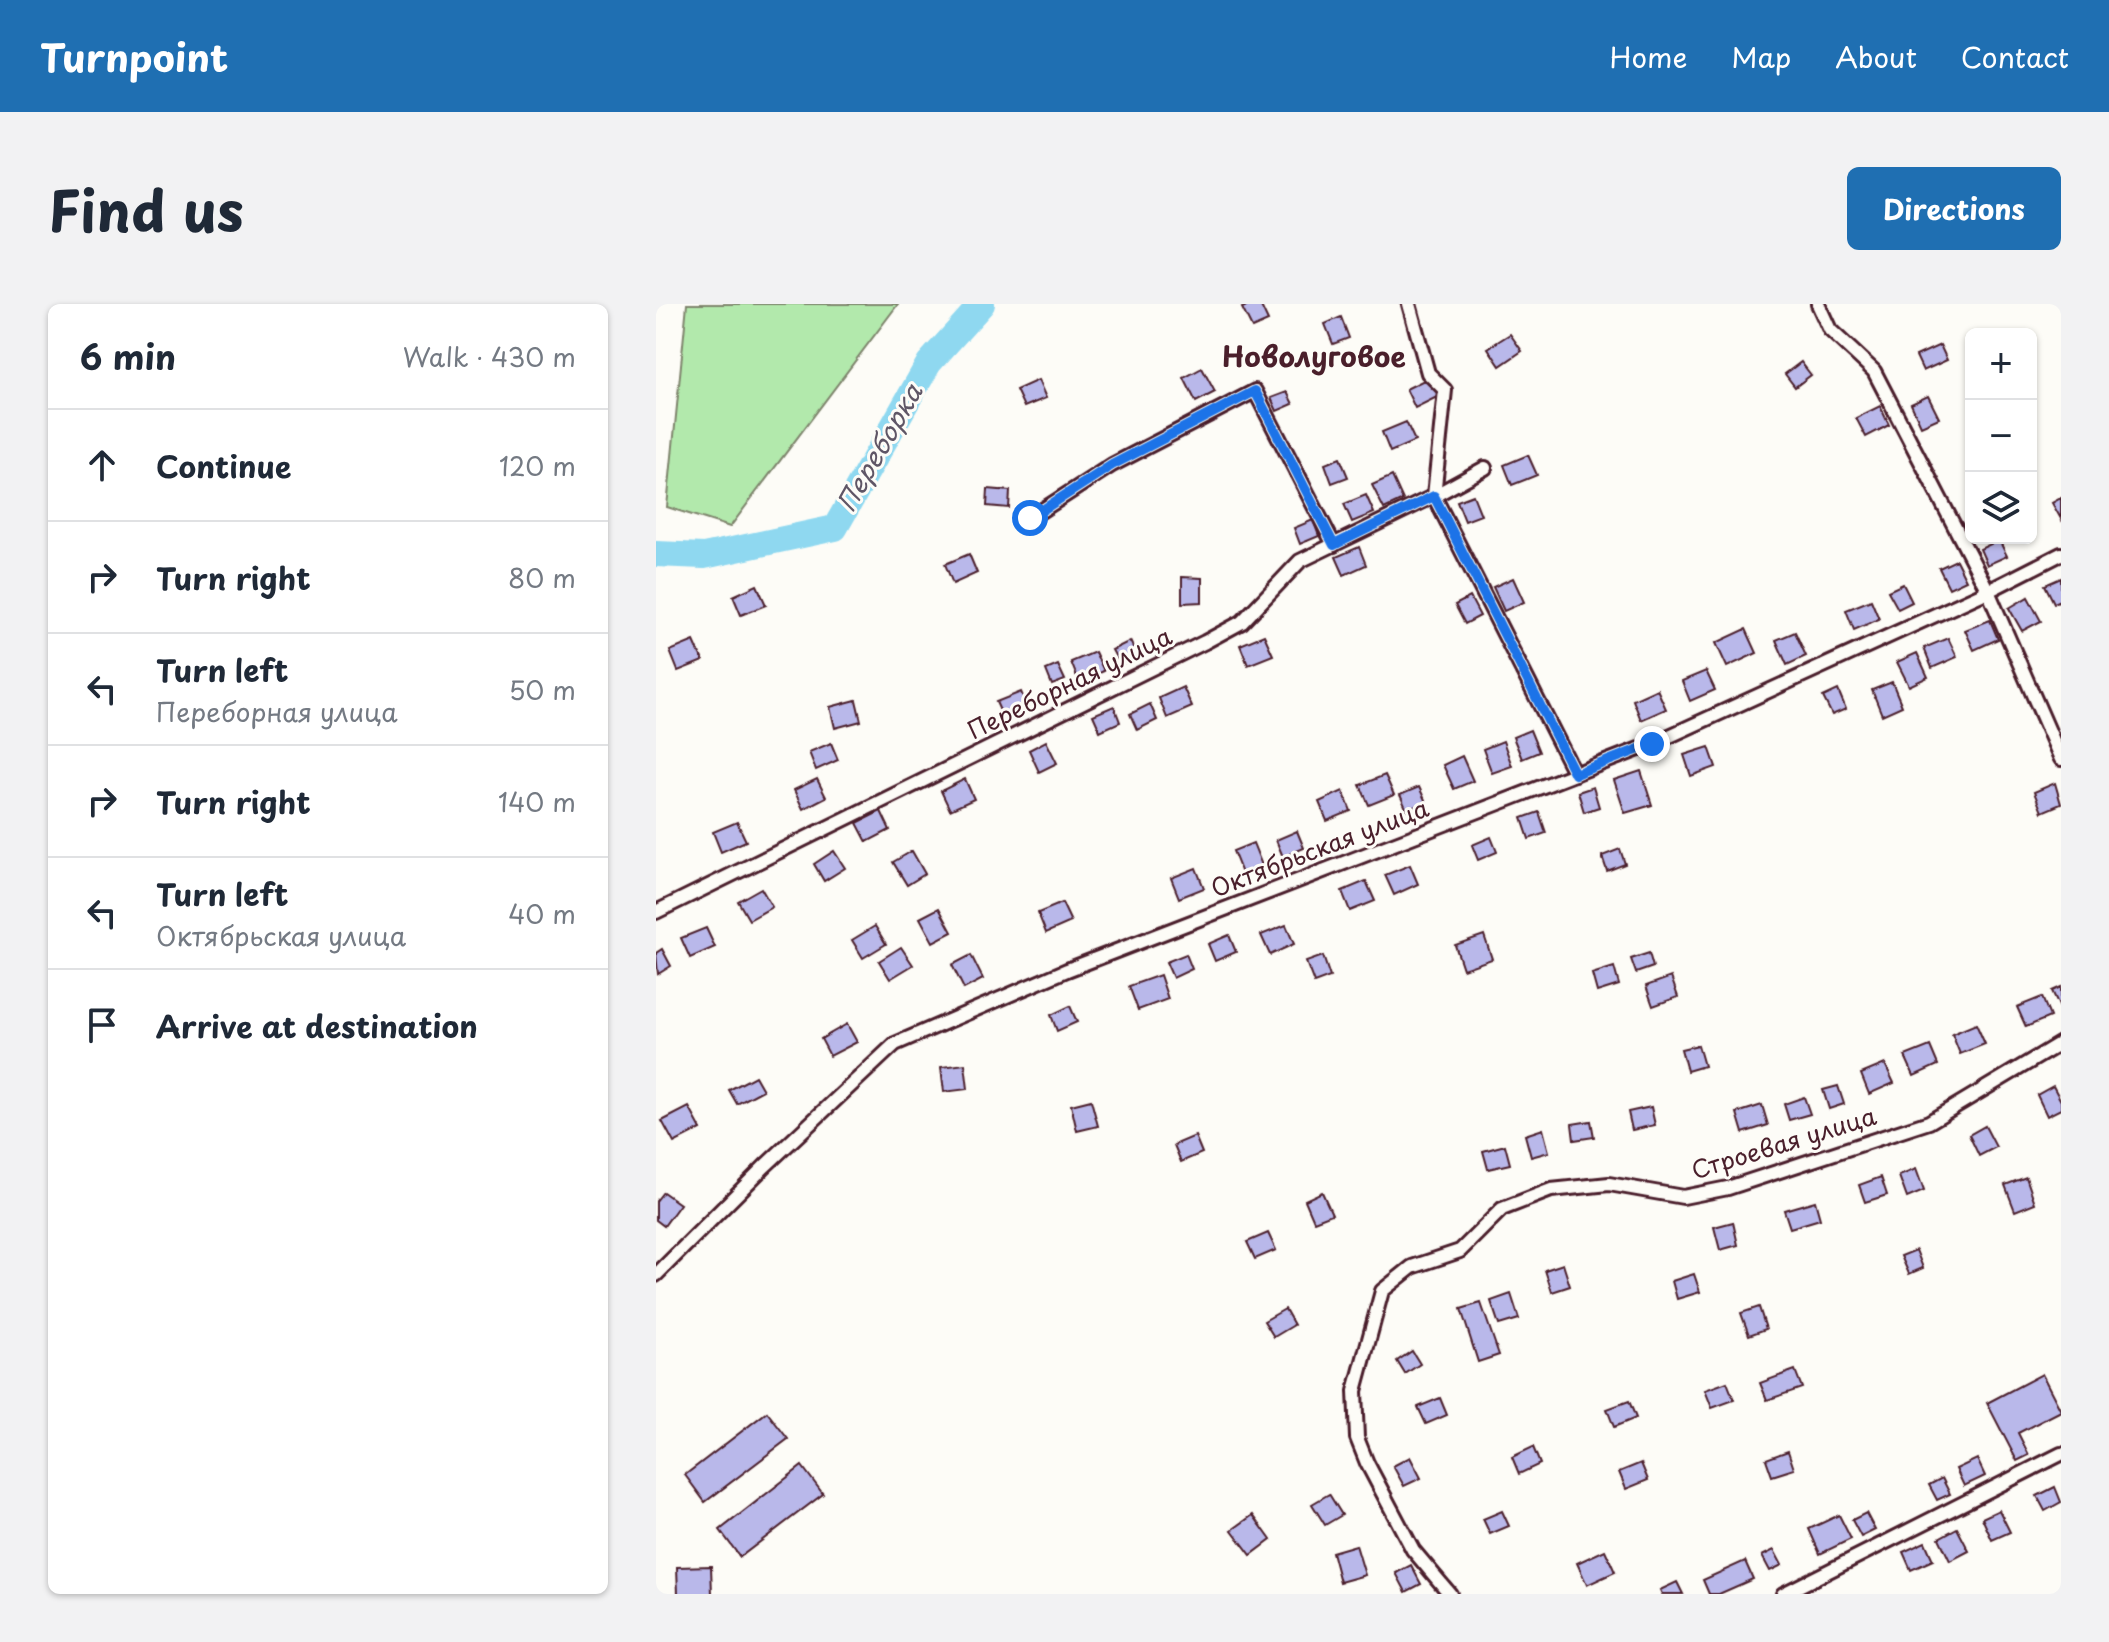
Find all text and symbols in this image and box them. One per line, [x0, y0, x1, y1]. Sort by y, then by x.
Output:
text: Turnpoint [40, 28, 228, 85]
text: Home [1609, 35, 1687, 78]
text: Map [1731, 35, 1791, 78]
text: About [1835, 35, 1917, 78]
text: Contact [1961, 35, 2069, 78]
text: Find us [48, 166, 244, 251]
button: Directions [1847, 167, 2061, 250]
map controls [1965, 328, 2037, 544]
button: + [1965, 328, 2037, 400]
text: 6 min [80, 330, 176, 382]
district label: Новолуговое [1222, 334, 1406, 377]
text: Walk · 430 m [403, 337, 576, 376]
water label: Переборка [826, 375, 931, 518]
button: − [1965, 400, 2037, 472]
icon: ahead [80, 443, 124, 487]
text: Continue [156, 443, 291, 488]
text: 120 m [499, 446, 576, 485]
button: layers [1965, 472, 2037, 544]
route start [1012, 500, 1048, 536]
icon: right [80, 555, 124, 599]
text: Turn right [156, 555, 311, 600]
text: 80 m [508, 558, 576, 597]
street label: Переборная улица [961, 617, 1177, 747]
text: Turn left [156, 647, 288, 692]
icon: left [80, 667, 124, 711]
text: 50 m [509, 670, 576, 709]
text: Переборная улица [156, 692, 398, 731]
route end [1634, 726, 1670, 762]
icon: right [80, 779, 124, 823]
text: Turn right [156, 779, 311, 824]
text: 140 m [498, 782, 576, 821]
street label: Октябрьская улица [1205, 789, 1433, 905]
text: Turn left [156, 871, 288, 916]
icon: left [80, 891, 124, 935]
text: 40 m [508, 894, 576, 933]
text: Октябрьская улица [156, 916, 406, 955]
icon: arrive [80, 1003, 124, 1047]
text: Arrive at destination [156, 1003, 478, 1048]
street label: Строевая улица [1687, 1097, 1880, 1187]

